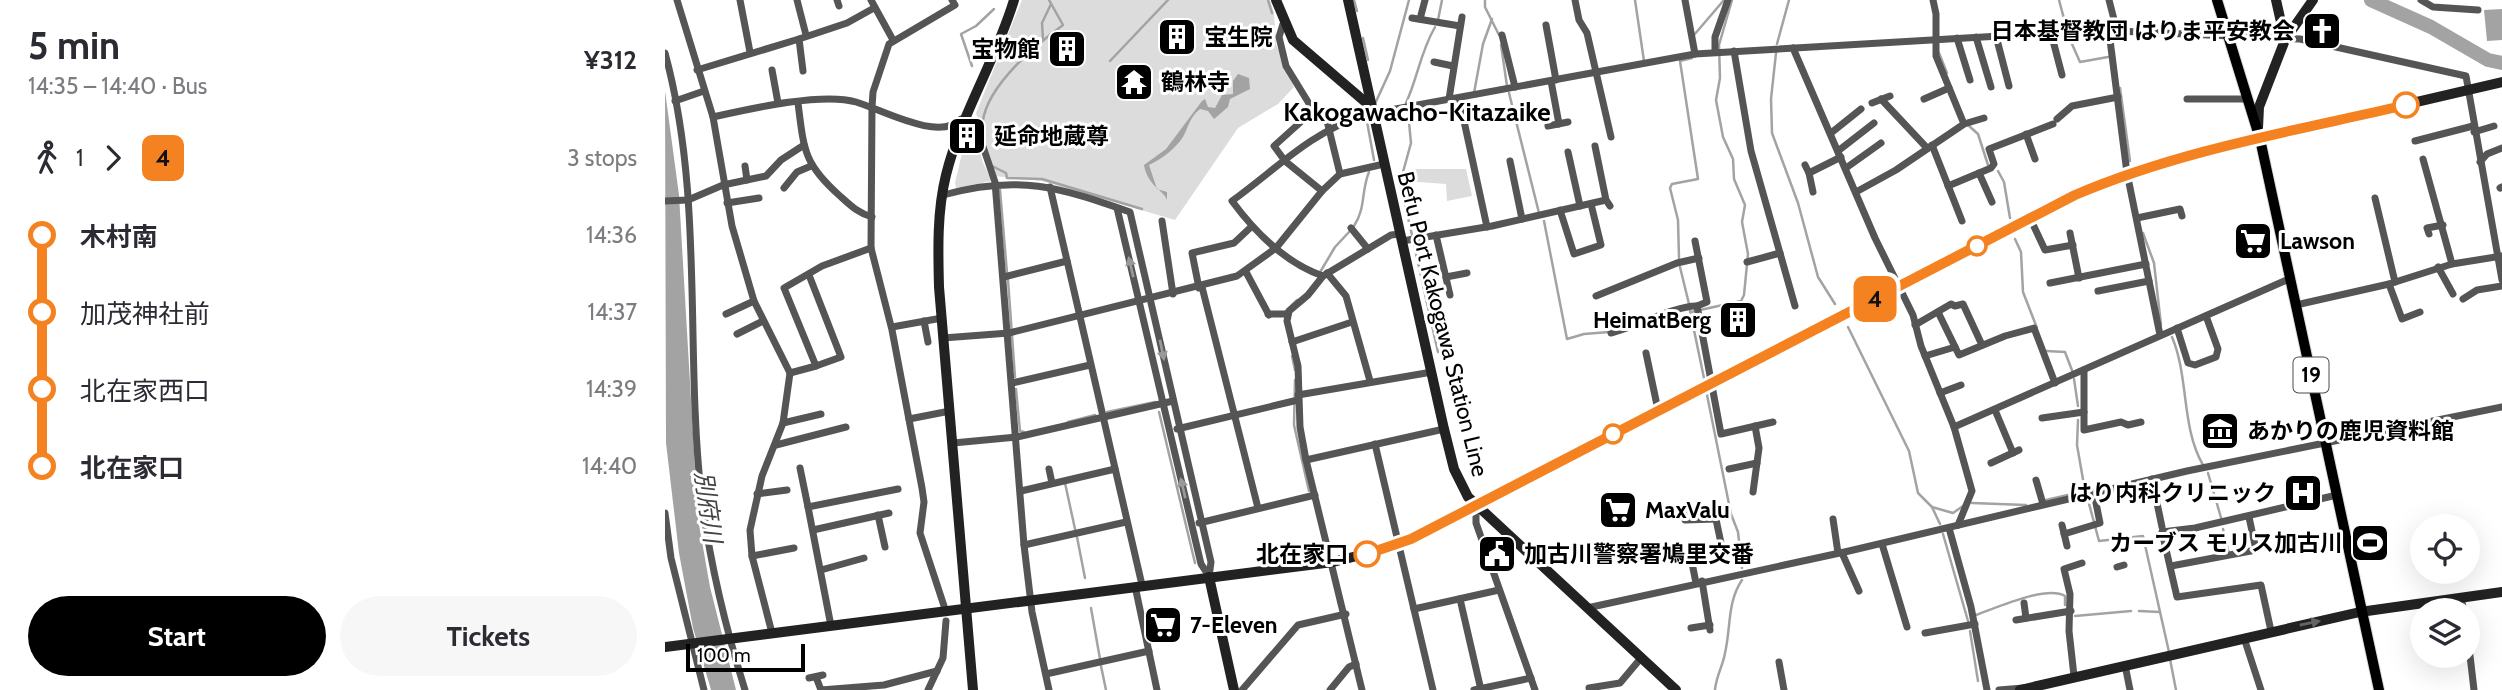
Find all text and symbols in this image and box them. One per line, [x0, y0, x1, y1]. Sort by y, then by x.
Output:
church icon: 日本基督教団 はりま平安教会 [2301, 10, 2343, 52]
building icon: 宝生院 [1156, 16, 1198, 58]
place label: 日本基督教団 はりま平安教会 [1991, 17, 2295, 45]
text: 5 min [28, 22, 120, 69]
place label: 宝生院 [1204, 23, 1273, 51]
building icon: 宝物館 [1046, 28, 1088, 70]
place label: 宝物館 [971, 35, 1040, 63]
text: ¥312 [584, 44, 637, 76]
temple icon: 鶴林寺 [1113, 61, 1155, 103]
place label: 鶴林寺 [1161, 68, 1230, 96]
text: 14:35 – 14:40 · Bus [28, 72, 207, 100]
unlabelled marker [2393, 92, 2419, 118]
district label: Kakogawacho-Kitazaike [1283, 96, 1551, 128]
building icon: 延命地蔵尊 [946, 115, 988, 157]
place label: 延命地蔵尊 [994, 122, 1109, 150]
icon: walk [28, 139, 66, 177]
icon: forward [94, 139, 132, 177]
text: 4 [156, 143, 170, 172]
text: 1 [76, 144, 84, 172]
text: 3 stops [567, 144, 637, 172]
street label: Befu Port Kakogawa Station Line [1391, 168, 1495, 480]
supermarket icon: Lawson [2232, 220, 2274, 262]
text: 木村南 [80, 221, 158, 253]
text: 14:36 [586, 221, 637, 249]
place label: Lawson [2280, 227, 2355, 255]
unlabelled marker [1967, 236, 1987, 256]
one-way arrow [1125, 256, 1136, 278]
line badge: 4 [1852, 276, 1898, 322]
text: 4 [1868, 284, 1882, 313]
text: 加茂神社前 [80, 298, 210, 330]
text: 14:37 [587, 298, 637, 326]
building icon: HeimatBerg [1717, 299, 1759, 341]
place label: HeimatBerg [1593, 306, 1711, 334]
one-way arrow [1157, 339, 1168, 361]
road number: 19 [2293, 358, 2329, 392]
text: 北在家西口 [80, 375, 210, 407]
text: 14:39 [586, 375, 637, 403]
museum icon: あかりの鹿児資料館 [2199, 410, 2241, 452]
place label: あかりの鹿児資料館 [2247, 417, 2454, 445]
unlabelled marker [1603, 424, 1623, 444]
text: 北在家口 [80, 452, 184, 484]
text: 14:40 [582, 452, 637, 480]
water label: 別府川 [689, 469, 728, 548]
hospital icon: はり内科クリニック [2282, 472, 2324, 514]
one-way arrow [1177, 477, 1188, 499]
place label: はり内科クリニック [2069, 479, 2276, 507]
supermarket icon: MaxValu [1597, 489, 1639, 531]
place label: MaxValu [1645, 496, 1730, 524]
map controls [2410, 514, 2480, 668]
button: locate [2410, 514, 2480, 584]
sports icon: カーブス モリス加古川 [2349, 522, 2391, 564]
place label: カーブス モリス加古川 [2109, 529, 2343, 557]
public building icon: 加古川警察署鳩里交番 [1476, 533, 1518, 575]
place label: 北在家口 [1256, 540, 1348, 568]
place label: 加古川警察署鳩里交番 [1524, 540, 1754, 568]
marker: 北在家口 [1354, 541, 1380, 567]
button: Start [28, 596, 326, 676]
button: Tickets [340, 596, 637, 676]
button: layers [2410, 598, 2480, 668]
supermarket icon: 7-Eleven [1142, 604, 1184, 646]
place label: 7-Eleven [1190, 611, 1277, 639]
one-way arrow [2299, 618, 2321, 629]
scale bar [686, 641, 805, 673]
text: 100 m [697, 644, 751, 667]

